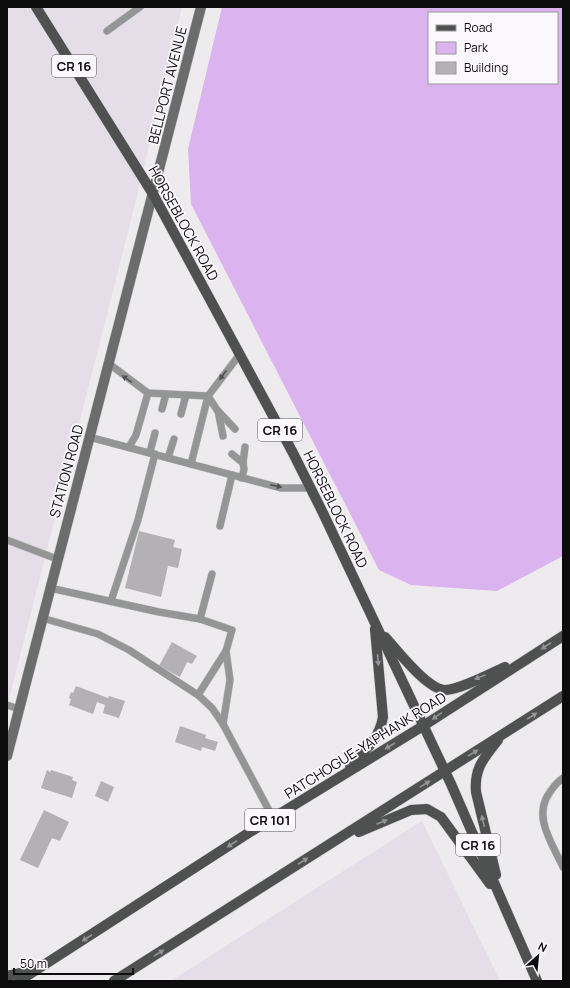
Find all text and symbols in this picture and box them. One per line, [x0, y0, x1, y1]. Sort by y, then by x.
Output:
legend [428, 12, 558, 84]
text: Road [464, 19, 492, 36]
street label: BELLPORT AVENUE [143, 24, 191, 146]
text: Park [464, 39, 489, 56]
road number: CR 16 [52, 55, 96, 77]
text: Building [464, 59, 508, 76]
street label: HORSEBLOCK ROAD [145, 162, 223, 284]
one-way arrow [219, 369, 228, 380]
one-way arrow [122, 375, 132, 383]
road number: CR 16 [258, 419, 302, 441]
street label: STATION ROAD [44, 422, 88, 520]
street label: HORSEBLOCK ROAD [299, 447, 373, 571]
one-way arrow [270, 484, 282, 490]
one-way arrow [540, 643, 552, 650]
one-way arrow [375, 653, 381, 666]
one-way arrow [474, 675, 486, 681]
street label: PATCHOGUE-YAPHANK ROAD [281, 687, 449, 803]
one-way arrow [432, 712, 443, 720]
one-way arrow [526, 712, 538, 719]
one-way arrow [384, 742, 395, 750]
one-way arrow [468, 749, 478, 757]
one-way arrow [419, 780, 430, 787]
road number: CR 101 [245, 809, 295, 831]
one-way arrow [480, 814, 486, 826]
one-way arrow [376, 819, 387, 825]
road number: CR 16 [456, 834, 500, 856]
one-way arrow [226, 840, 237, 848]
one-way arrow [297, 858, 309, 865]
one-way arrow [82, 934, 92, 942]
north arrow [518, 936, 558, 976]
text: N [536, 938, 550, 955]
one-way arrow [153, 949, 165, 956]
scale bar [14, 950, 133, 976]
text: 50 m [20, 955, 47, 972]

